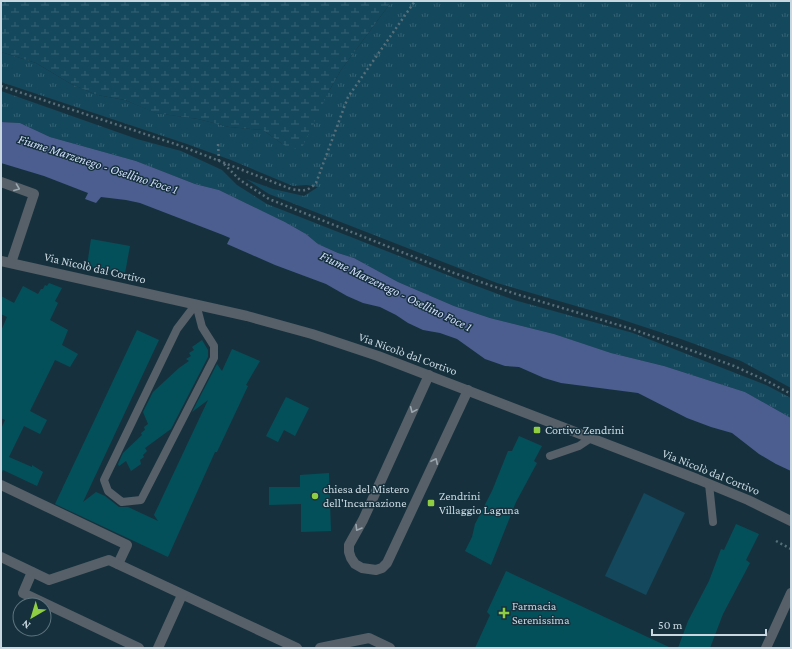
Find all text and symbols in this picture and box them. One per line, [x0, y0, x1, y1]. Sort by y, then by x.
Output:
water label: Fiume Marzenego - Osellino Foce 1 [16, 131, 180, 197]
one-way arrow [14, 184, 21, 192]
water label: Fiume Marzenego - Osellino Foce 1 [318, 248, 474, 334]
street label: Via Nicolò dal Cortivo [43, 249, 147, 287]
street label: Via Nicolò dal Cortivo [357, 330, 459, 378]
one-way arrow [410, 406, 418, 414]
place label: Cortivo Zendrini [545, 423, 624, 437]
marker: Cortivo Zendrini [532, 425, 542, 435]
street label: Via Nicolò dal Cortivo [660, 446, 762, 498]
one-way arrow [430, 458, 438, 465]
place label: chiesa del Mistero dell'Incarnazione [323, 482, 409, 510]
place label: Zendrini Villaggio Laguna [439, 489, 520, 517]
marker: chiesa del Mistero dell'Incarnazione [310, 491, 320, 501]
marker: Zendrini Villaggio Laguna [426, 498, 436, 508]
one-way arrow [356, 524, 363, 531]
north arrow [12, 597, 52, 637]
place label: Farmacia Serenissima [512, 599, 570, 627]
marker: Farmacia Serenissima [499, 608, 509, 618]
scale bar [652, 611, 766, 637]
text: N [19, 618, 32, 632]
text: 50 m [658, 618, 683, 632]

